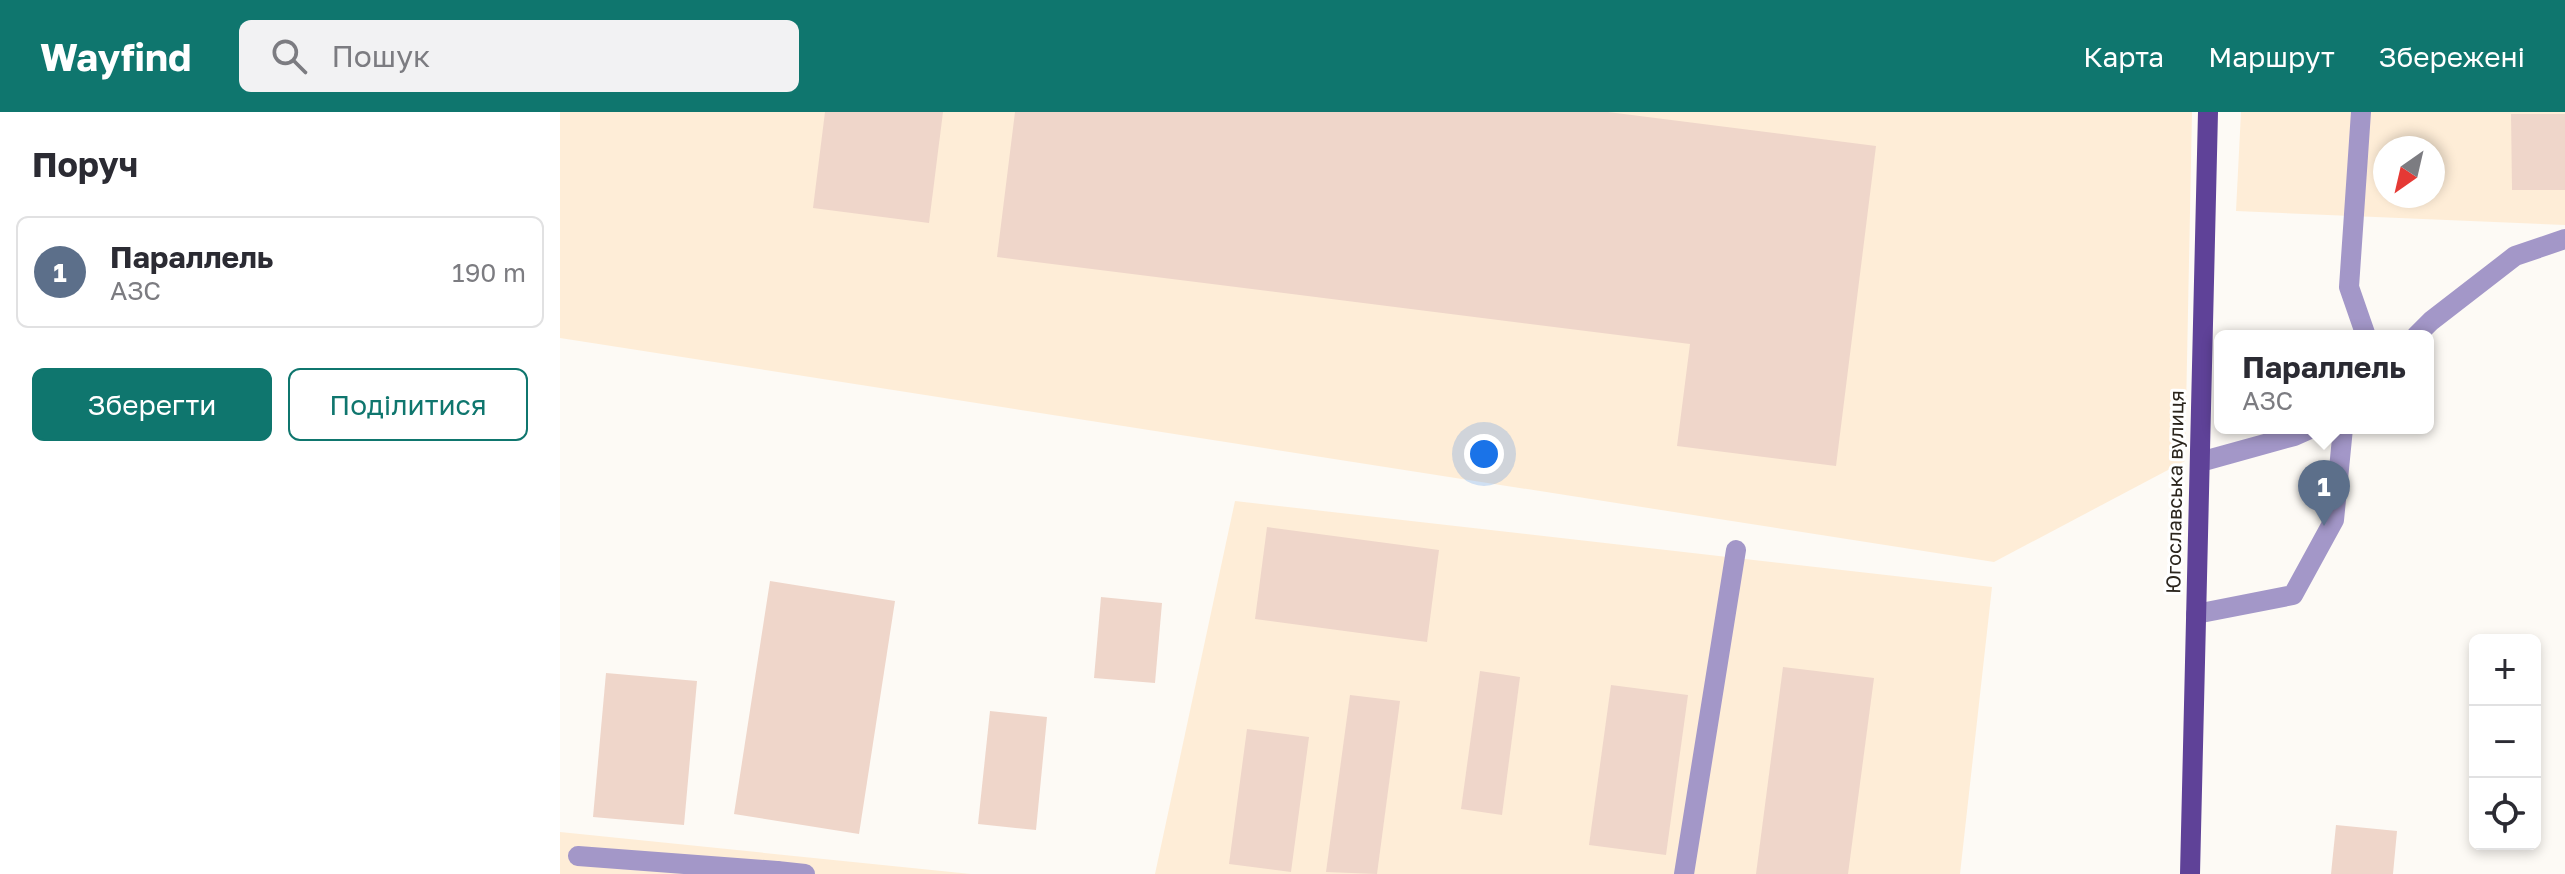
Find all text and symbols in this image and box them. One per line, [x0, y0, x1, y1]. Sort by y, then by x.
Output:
search box [239, 20, 799, 92]
text: Wayfind [40, 34, 191, 79]
icon: search [267, 34, 311, 78]
text: Пошук [331, 38, 430, 74]
text: Карта [2083, 40, 2164, 73]
text: Маршрут [2208, 40, 2335, 73]
text: Збережені [2379, 40, 2525, 73]
north arrow [2373, 136, 2445, 208]
text: Поруч [32, 144, 138, 184]
text: Параллель [110, 239, 273, 275]
text: 1 [53, 257, 67, 288]
text: 190 m [452, 257, 526, 288]
text: АЗС [110, 275, 161, 306]
popup [2214, 330, 2434, 434]
text: Параллель [2242, 349, 2406, 385]
button: Зберегти [32, 368, 272, 441]
button: Поділитися [288, 368, 528, 441]
text: АЗС [2242, 385, 2293, 416]
street label: Югославська вулиця [2160, 390, 2188, 594]
your location [1464, 434, 1504, 474]
pin: 1 [2298, 460, 2350, 526]
map controls [2469, 634, 2541, 850]
button: + [2469, 634, 2541, 706]
button: − [2469, 706, 2541, 778]
button: locate [2469, 778, 2541, 850]

